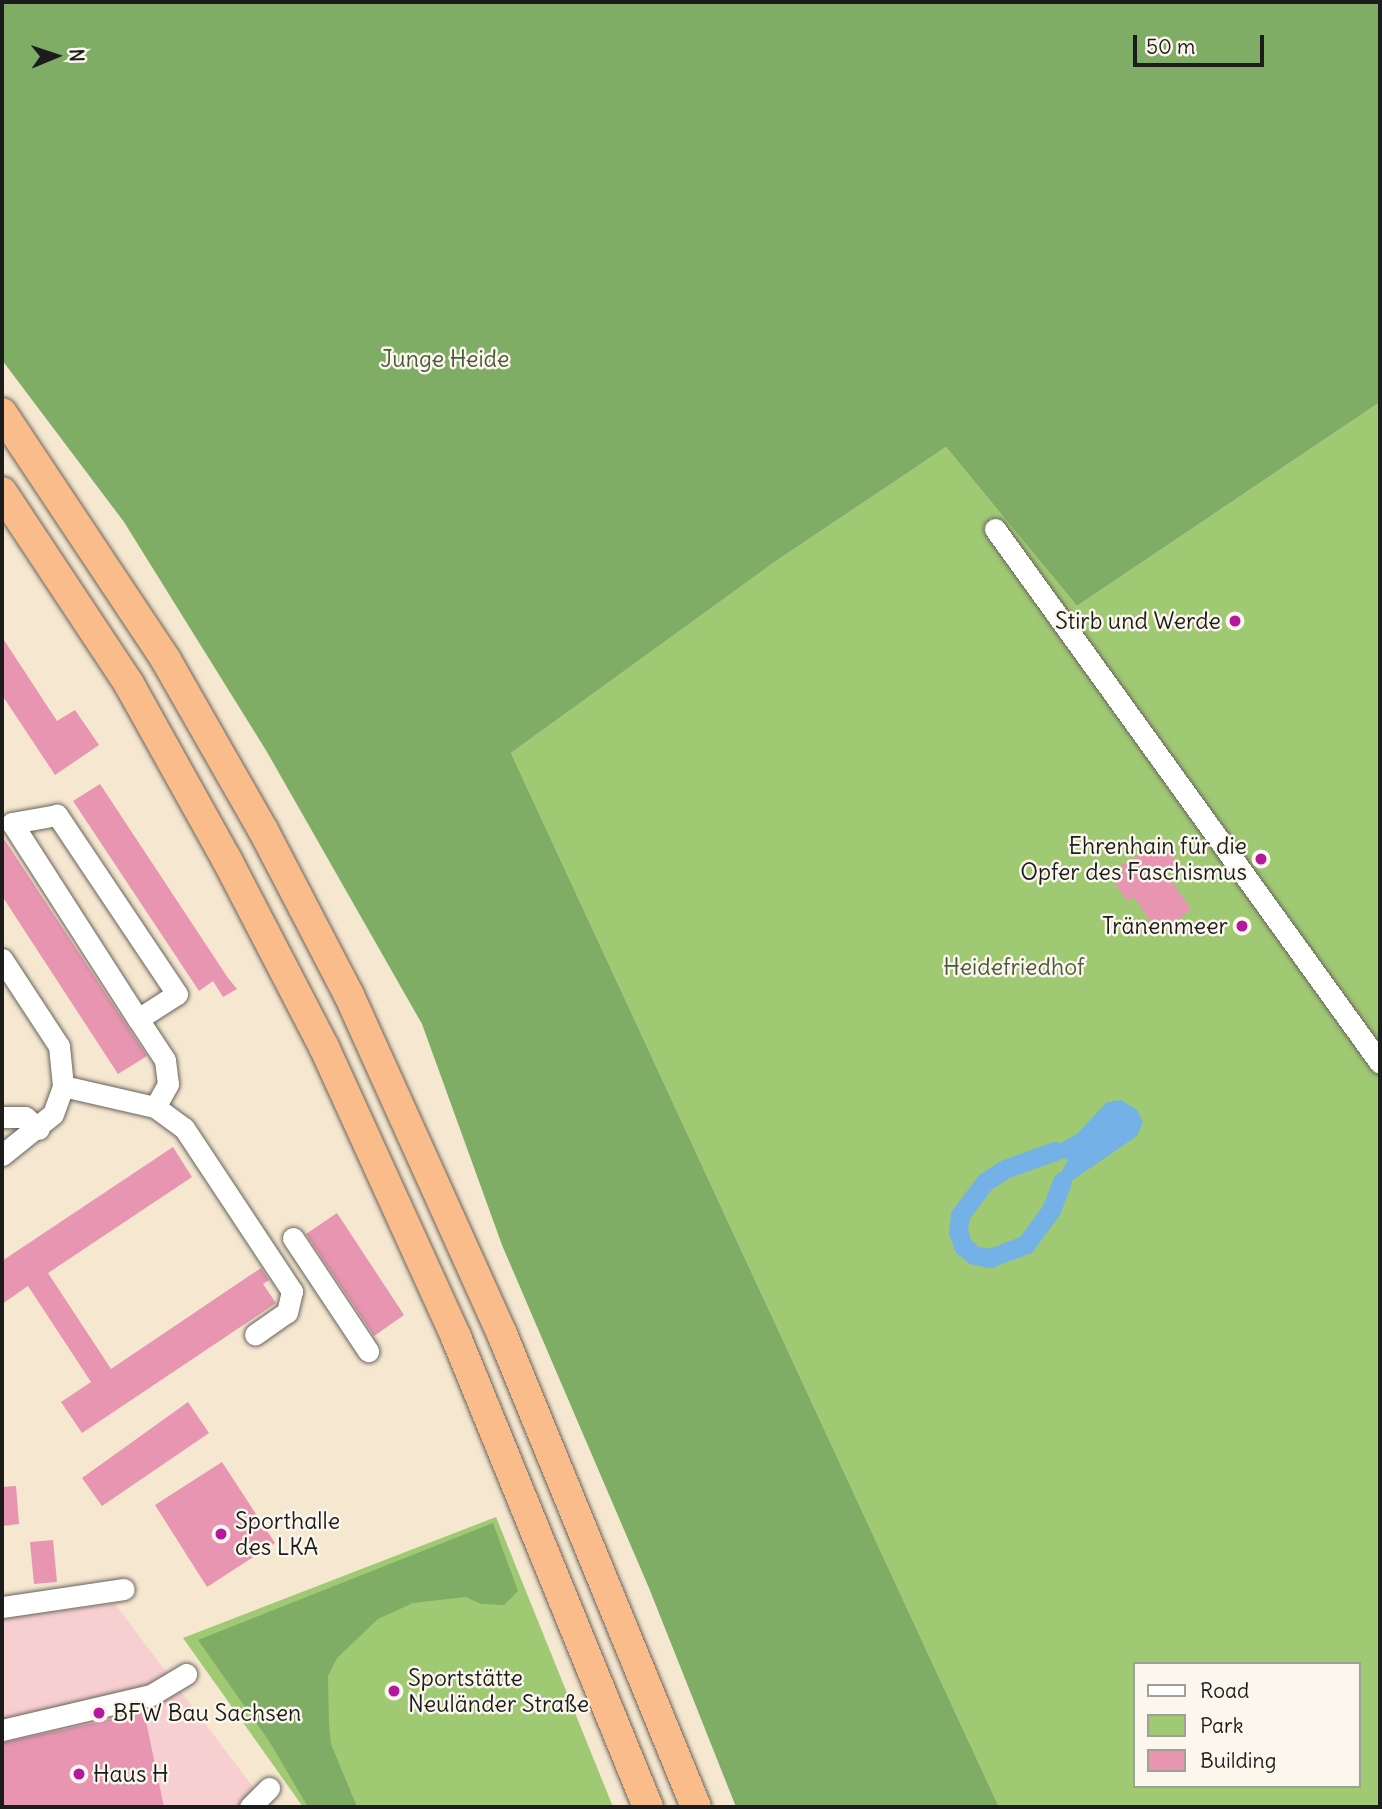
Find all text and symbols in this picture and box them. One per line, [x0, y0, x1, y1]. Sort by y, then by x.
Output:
north arrow [21, 21, 91, 91]
scale bar [1137, 21, 1268, 65]
text: 50 m [1146, 33, 1195, 60]
text: N [65, 48, 89, 62]
park label: Junge Heide [381, 345, 509, 373]
place label: Stirb und Werde [1055, 607, 1221, 635]
marker: Stirb und Werde [1227, 613, 1243, 629]
place label: Ehrenhain für die Opfer des Faschismus [1020, 832, 1247, 886]
marker: Ehrenhain für die Opfer des Faschismus [1253, 851, 1269, 867]
place label: Tränenmeer [1102, 912, 1228, 940]
marker: Tränenmeer [1234, 918, 1250, 934]
park label: Heidefriedhof [943, 953, 1085, 981]
place label: Sporthalle des LKA [235, 1507, 340, 1561]
marker: Sporthalle des LKA [213, 1526, 229, 1542]
legend [1134, 1662, 1361, 1788]
place label: Sportstätte Neuländer Straße [408, 1664, 589, 1718]
text: Road [1200, 1677, 1249, 1704]
marker: Sportstätte Neuländer Straße [386, 1683, 402, 1699]
place label: BFW Bau Sachsen [113, 1699, 301, 1727]
marker: BFW Bau Sachsen [91, 1705, 107, 1721]
text: Park [1200, 1712, 1243, 1739]
text: Building [1200, 1747, 1276, 1774]
place label: Haus H [93, 1760, 168, 1788]
marker: Haus H [71, 1766, 87, 1782]

